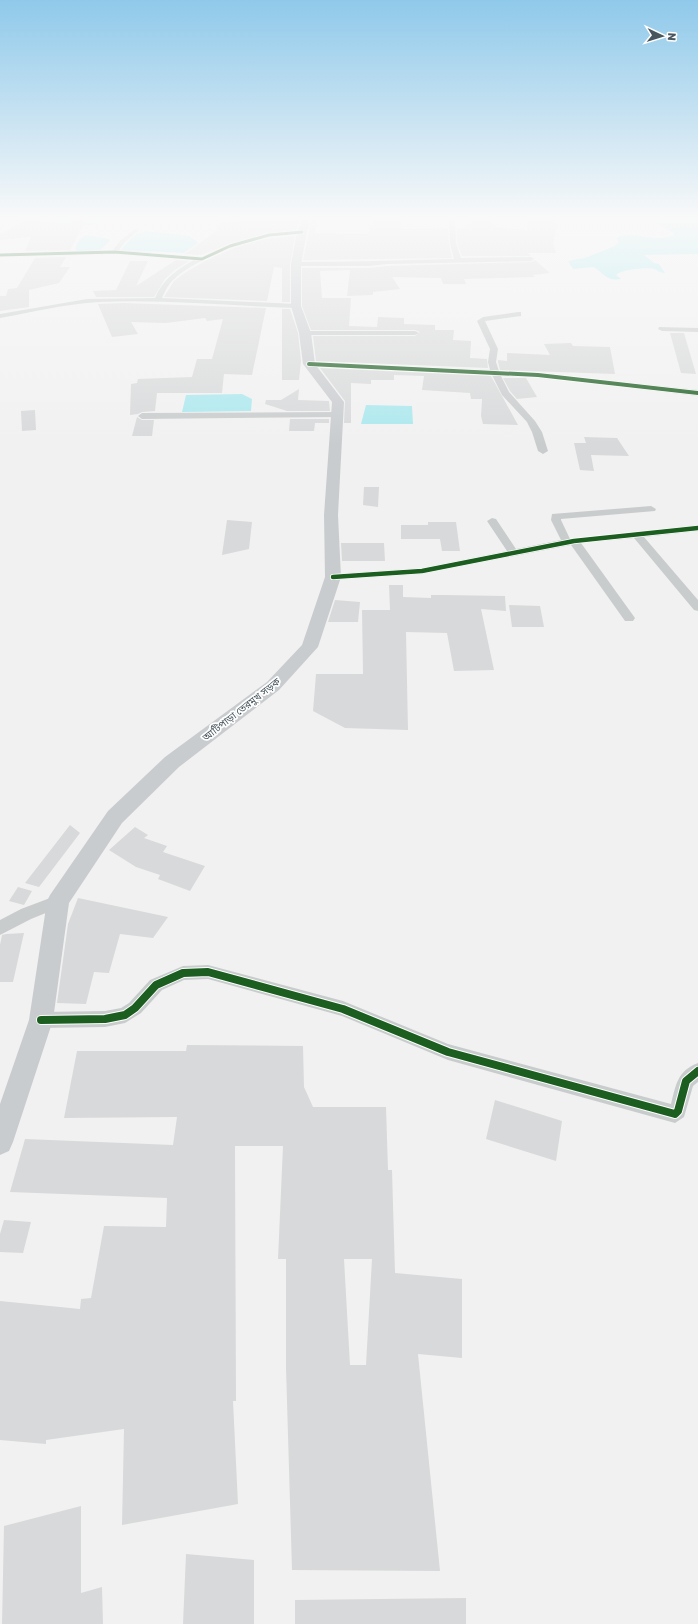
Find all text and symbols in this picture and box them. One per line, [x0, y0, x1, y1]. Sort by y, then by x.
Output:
north arrow [642, 16, 682, 56]
text: N [665, 32, 678, 41]
street label: আটিপাড়া তেরমুখ সড়ক [200, 675, 283, 744]

